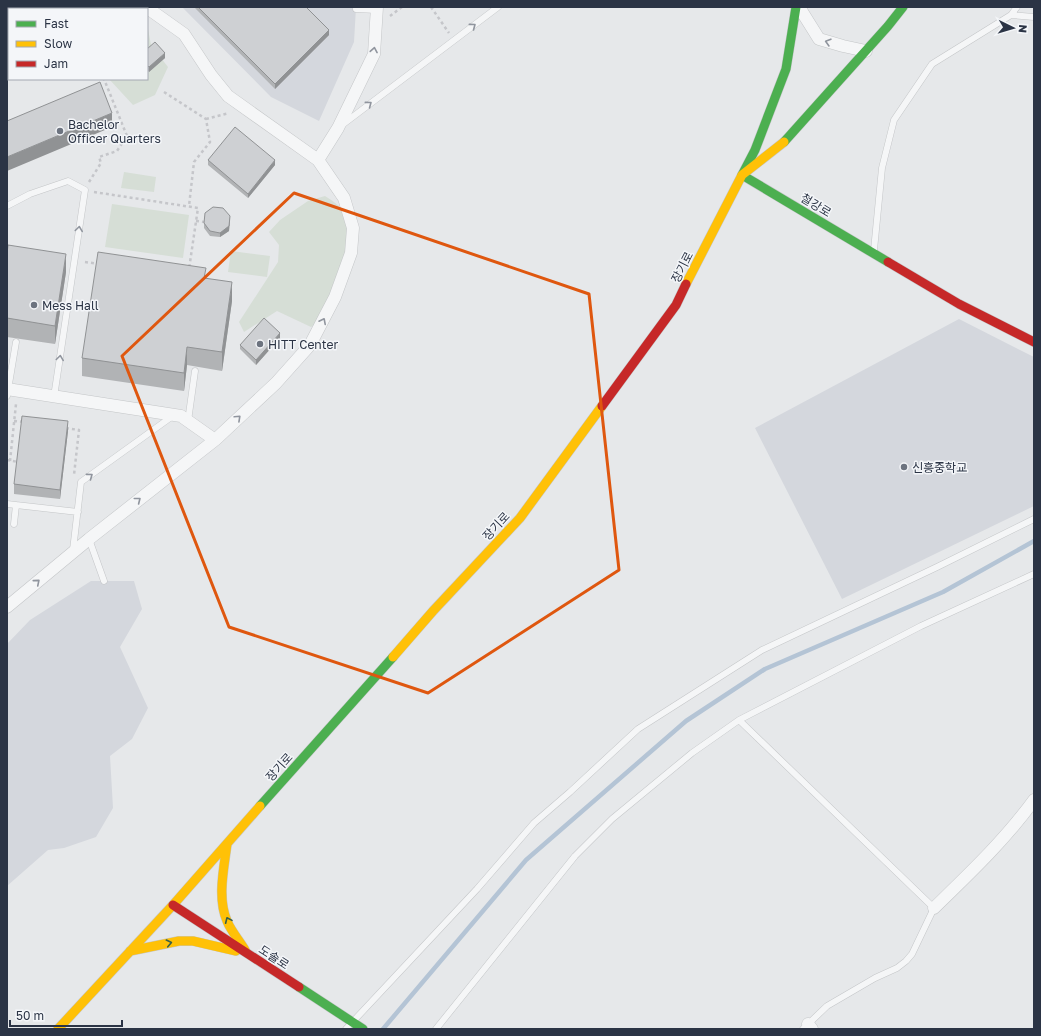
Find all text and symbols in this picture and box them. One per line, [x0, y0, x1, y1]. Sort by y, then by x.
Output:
legend [8, 8, 148, 80]
north arrow [993, 8, 1033, 48]
text: Fast [44, 16, 69, 31]
one-way arrow [468, 24, 475, 31]
text: N [1017, 24, 1030, 34]
text: Slow [44, 36, 72, 51]
one-way arrow [825, 38, 832, 47]
one-way arrow [369, 47, 377, 54]
text: Jam [44, 56, 68, 71]
one-way arrow [364, 102, 371, 109]
place label: Bachelor Officer Quarters [68, 117, 161, 146]
marker: Bachelor Officer Quarters [55, 126, 65, 136]
street label: 철강로 [798, 190, 834, 220]
one-way arrow [74, 226, 83, 233]
street label: 장기로 [668, 249, 696, 285]
place label: Mess Hall [42, 298, 99, 313]
marker: Mess Hall [29, 300, 39, 310]
one-way arrow [318, 317, 326, 325]
place label: HITT Center [268, 337, 338, 352]
marker: HITT Center [255, 339, 265, 349]
one-way arrow [55, 355, 64, 361]
one-way arrow [233, 415, 241, 423]
place label: 신흥중학교 [912, 460, 967, 475]
marker: 신흥중학교 [899, 462, 909, 472]
one-way arrow [86, 473, 93, 481]
one-way arrow [133, 498, 140, 505]
street label: 장기로 [479, 509, 513, 543]
one-way arrow [32, 580, 39, 587]
street label: 장기로 [262, 750, 296, 784]
one-way arrow [225, 917, 233, 924]
one-way arrow [165, 939, 172, 947]
street label: 도솔로 [256, 942, 292, 972]
scale bar [10, 1002, 122, 1028]
text: 50 m [16, 1008, 44, 1023]

